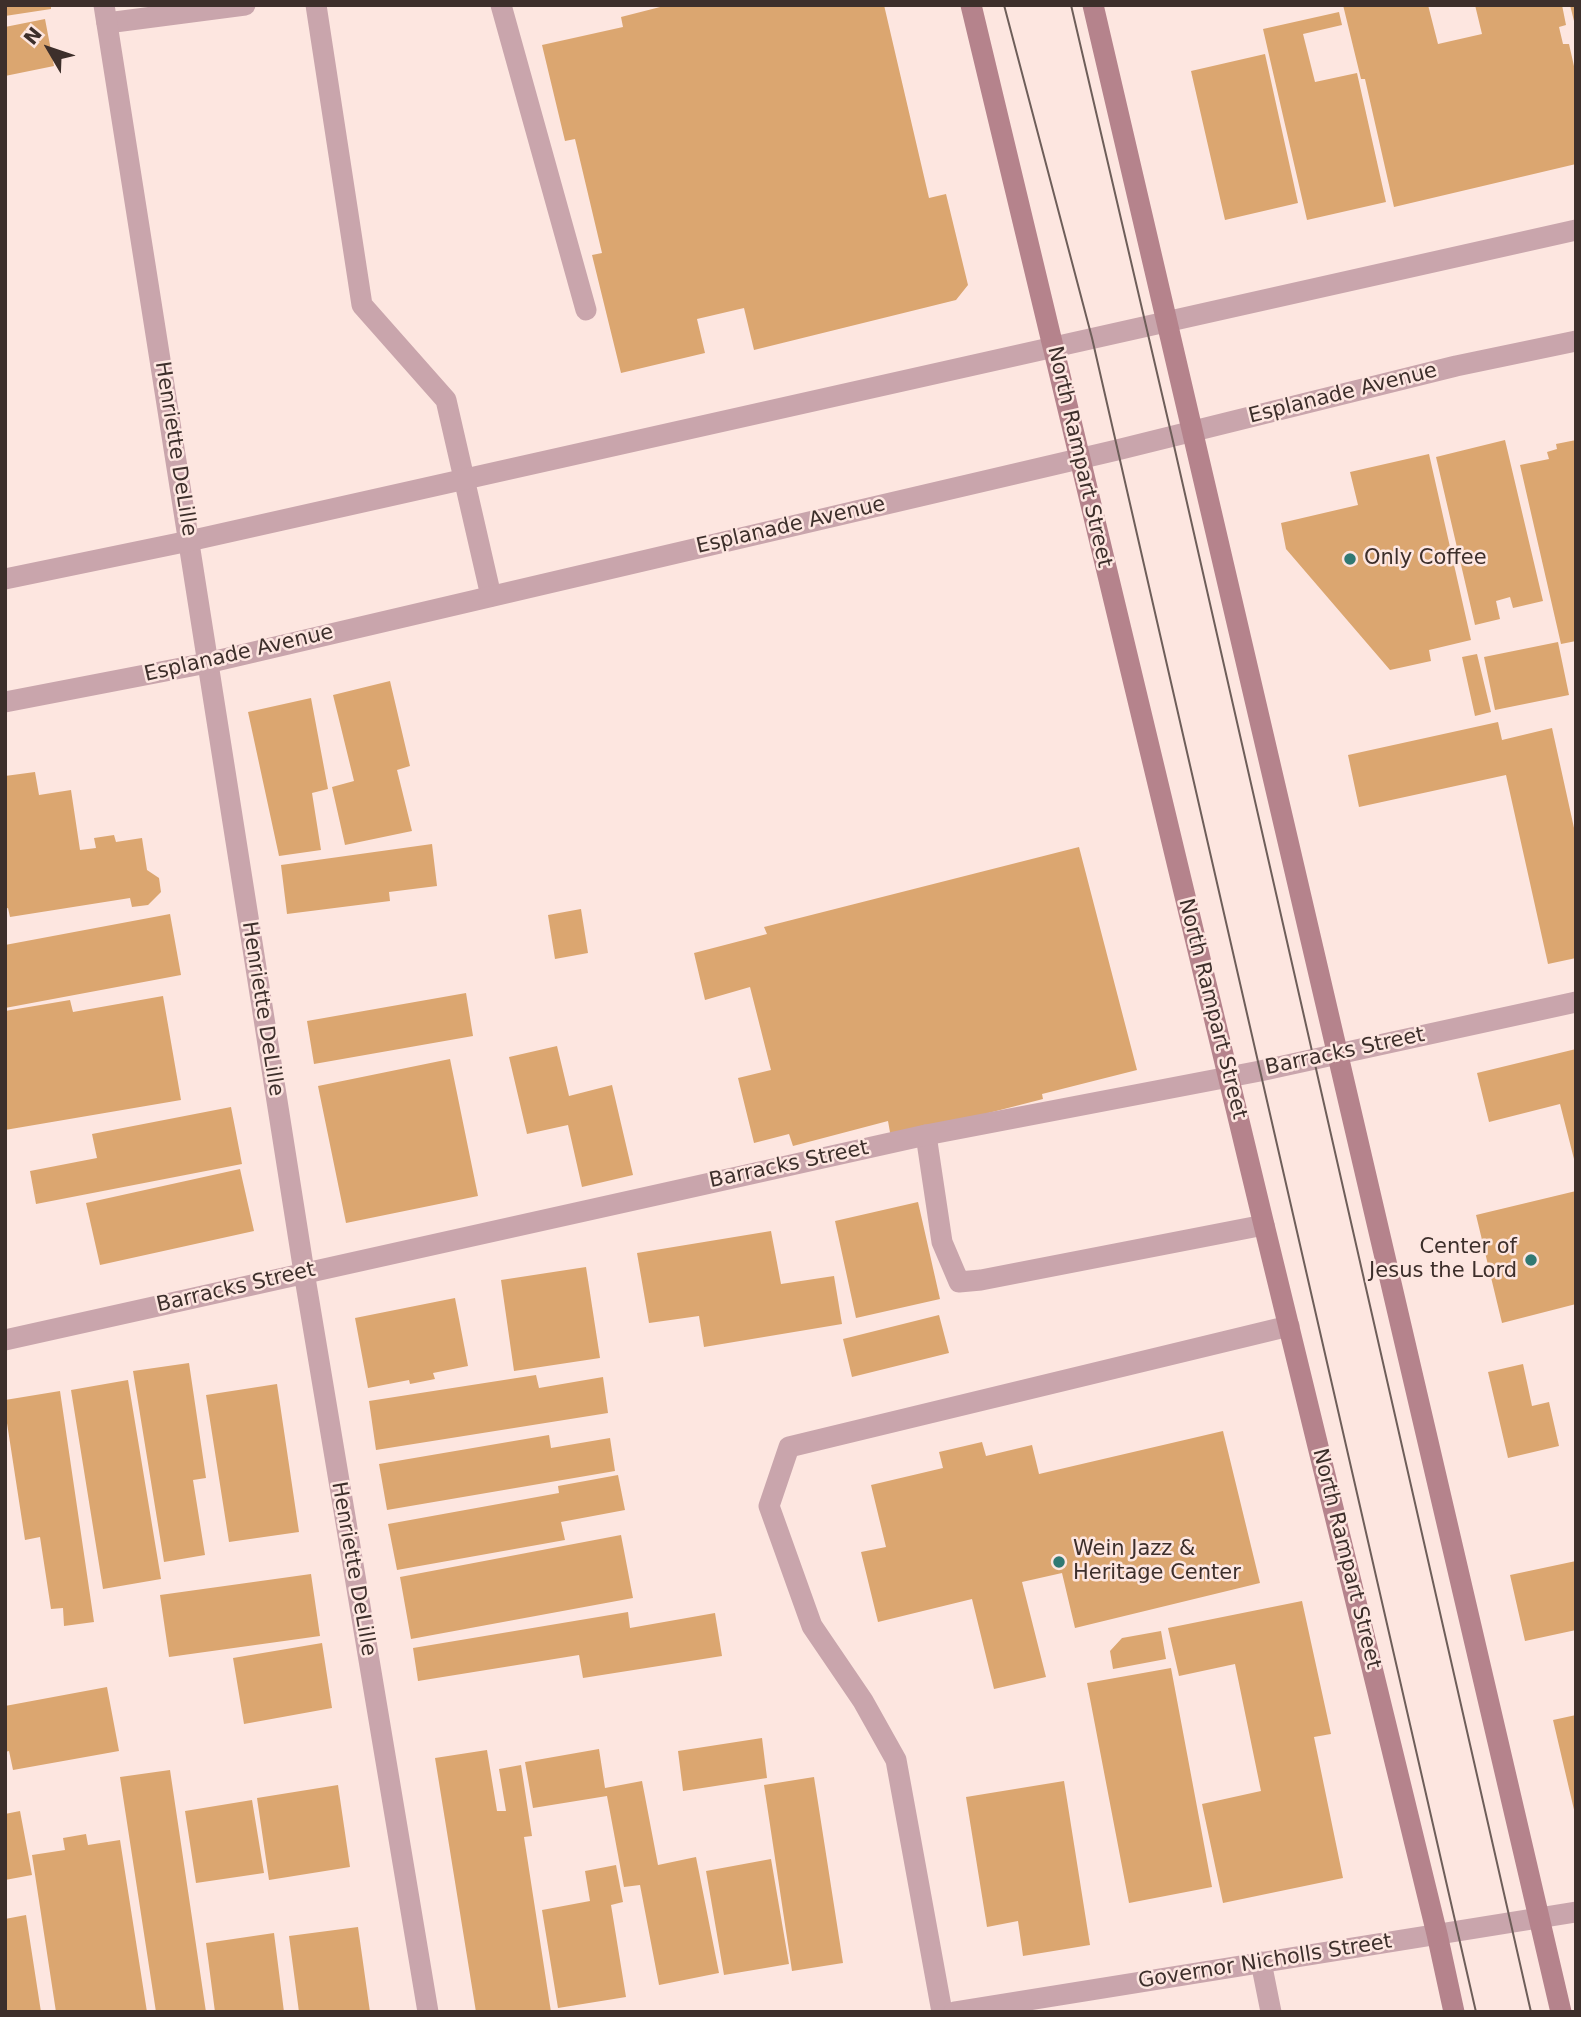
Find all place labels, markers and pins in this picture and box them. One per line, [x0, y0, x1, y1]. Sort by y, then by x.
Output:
place label: Only Coffee [1364, 546, 1487, 572]
marker: Only Coffee [1342, 551, 1358, 567]
place label: Center of Jesus the Lord [1369, 1235, 1517, 1285]
marker: Center of Jesus the Lord [1523, 1252, 1539, 1268]
place label: Wein Jazz & Heritage Center [1073, 1537, 1241, 1587]
marker: Wein Jazz & Heritage Center [1051, 1554, 1067, 1570]

